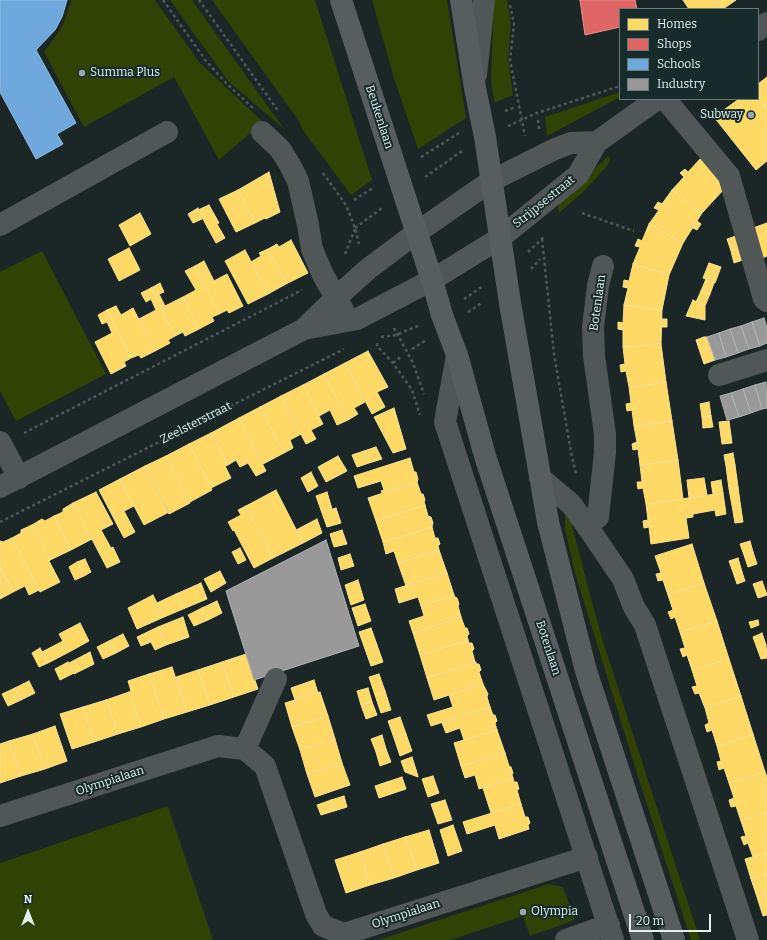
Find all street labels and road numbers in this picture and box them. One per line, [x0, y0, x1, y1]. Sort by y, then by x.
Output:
street label: Beukenlaan [362, 83, 396, 151]
street label: Strijpsestraat [510, 173, 578, 231]
street label: Botenlaan [587, 274, 609, 332]
street label: Zeelsterstraat [158, 399, 234, 447]
street label: Botenlaan [532, 619, 564, 677]
street label: Olympialaan [74, 763, 146, 799]
street label: Olympialaan [370, 896, 442, 932]

